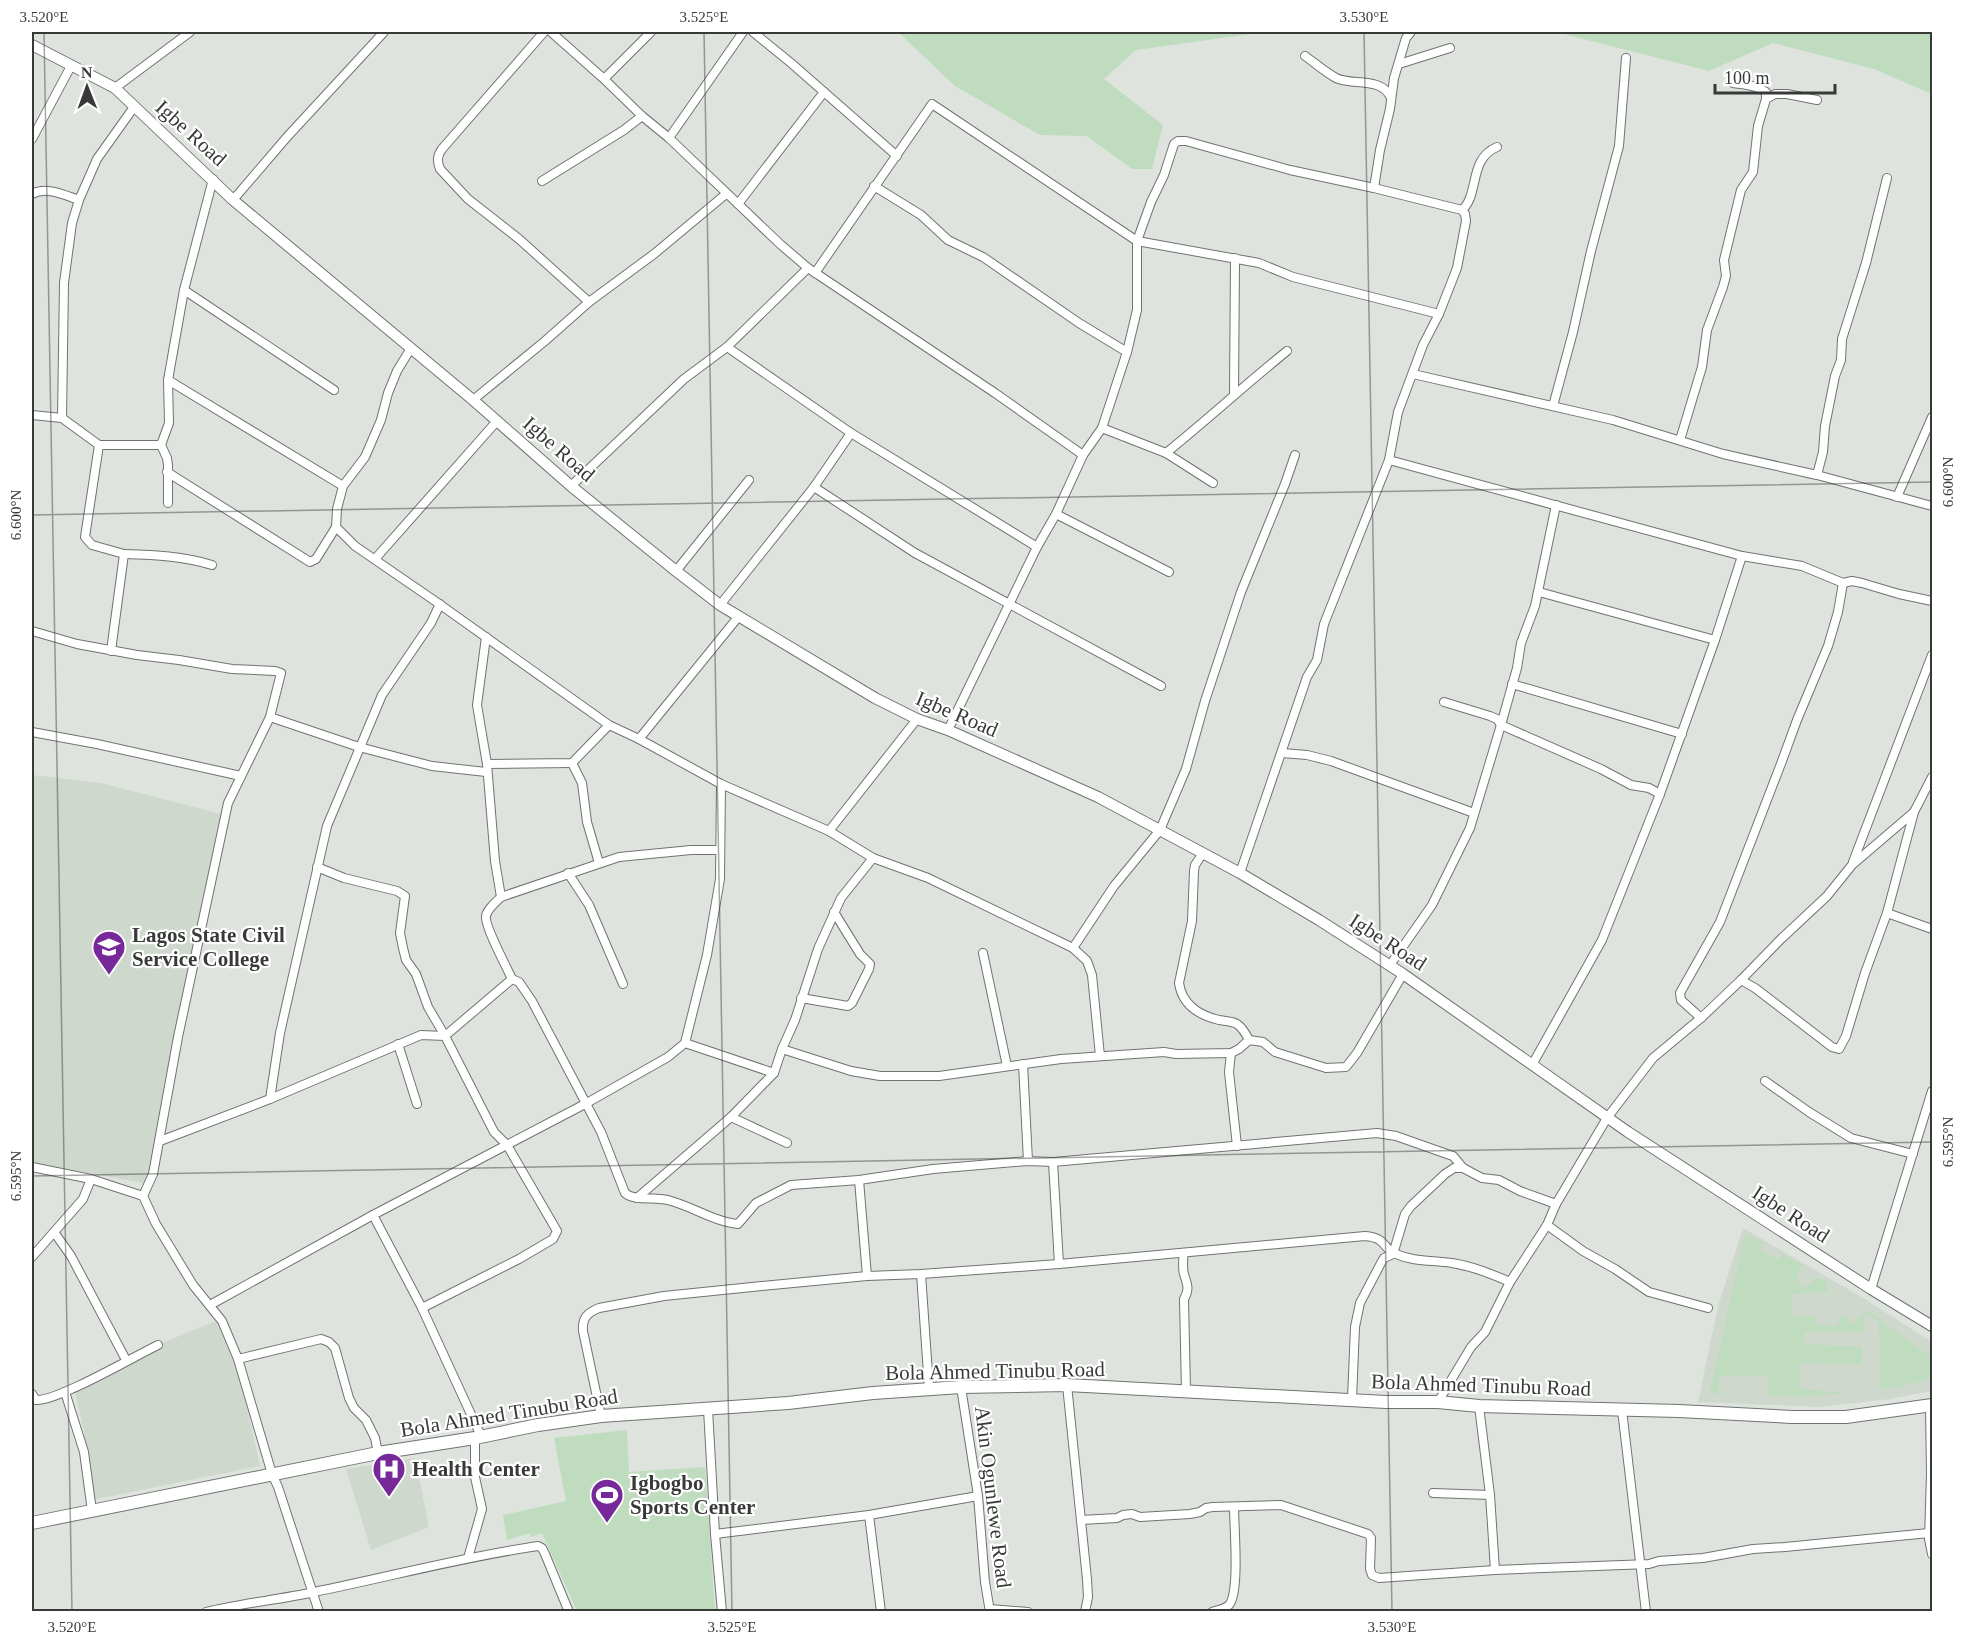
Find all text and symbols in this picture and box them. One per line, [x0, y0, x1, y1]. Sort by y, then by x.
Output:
text: 3.520°E [20, 9, 68, 25]
text: 3.525°E [680, 9, 728, 25]
text: 3.530°E [1340, 9, 1388, 25]
north arrow [57, 57, 117, 117]
scale bar [1715, 57, 1835, 95]
text: N [81, 64, 93, 81]
text: 100 m [1724, 68, 1770, 88]
street label: Igbe Road [151, 95, 232, 171]
street label: Igbe Road [518, 411, 600, 487]
text: 6.600°N [1940, 457, 1956, 507]
text: 6.600°N [8, 490, 24, 540]
street label: Igbe Road [912, 686, 1002, 742]
street label: Igbe Road [1345, 908, 1431, 976]
place label: Lagos State Civil Service College [132, 923, 285, 971]
school or university icon: Lagos State Civil Service College [91, 929, 127, 976]
text: 6.595°N [1940, 1117, 1956, 1167]
text: 6.595°N [8, 1151, 24, 1201]
street label: Igbe Road [1748, 1180, 1834, 1248]
street label: Bola Ahmed Tinubu Road [885, 1357, 1106, 1385]
street label: Bola Ahmed Tinubu Road [1371, 1369, 1592, 1401]
street label: Bola Ahmed Tinubu Road [399, 1384, 620, 1442]
street label: Akin Ogunlewe Road [970, 1405, 1016, 1590]
hospital icon: Health Center [371, 1451, 407, 1498]
place label: Health Center [412, 1457, 540, 1481]
place label: Igbogbo Sports Center [630, 1471, 755, 1519]
sports icon: Igbogbo Sports Center [589, 1477, 625, 1524]
text: 3.520°E [48, 1619, 96, 1635]
text: 3.525°E [708, 1619, 756, 1635]
text: 3.530°E [1368, 1619, 1416, 1635]

